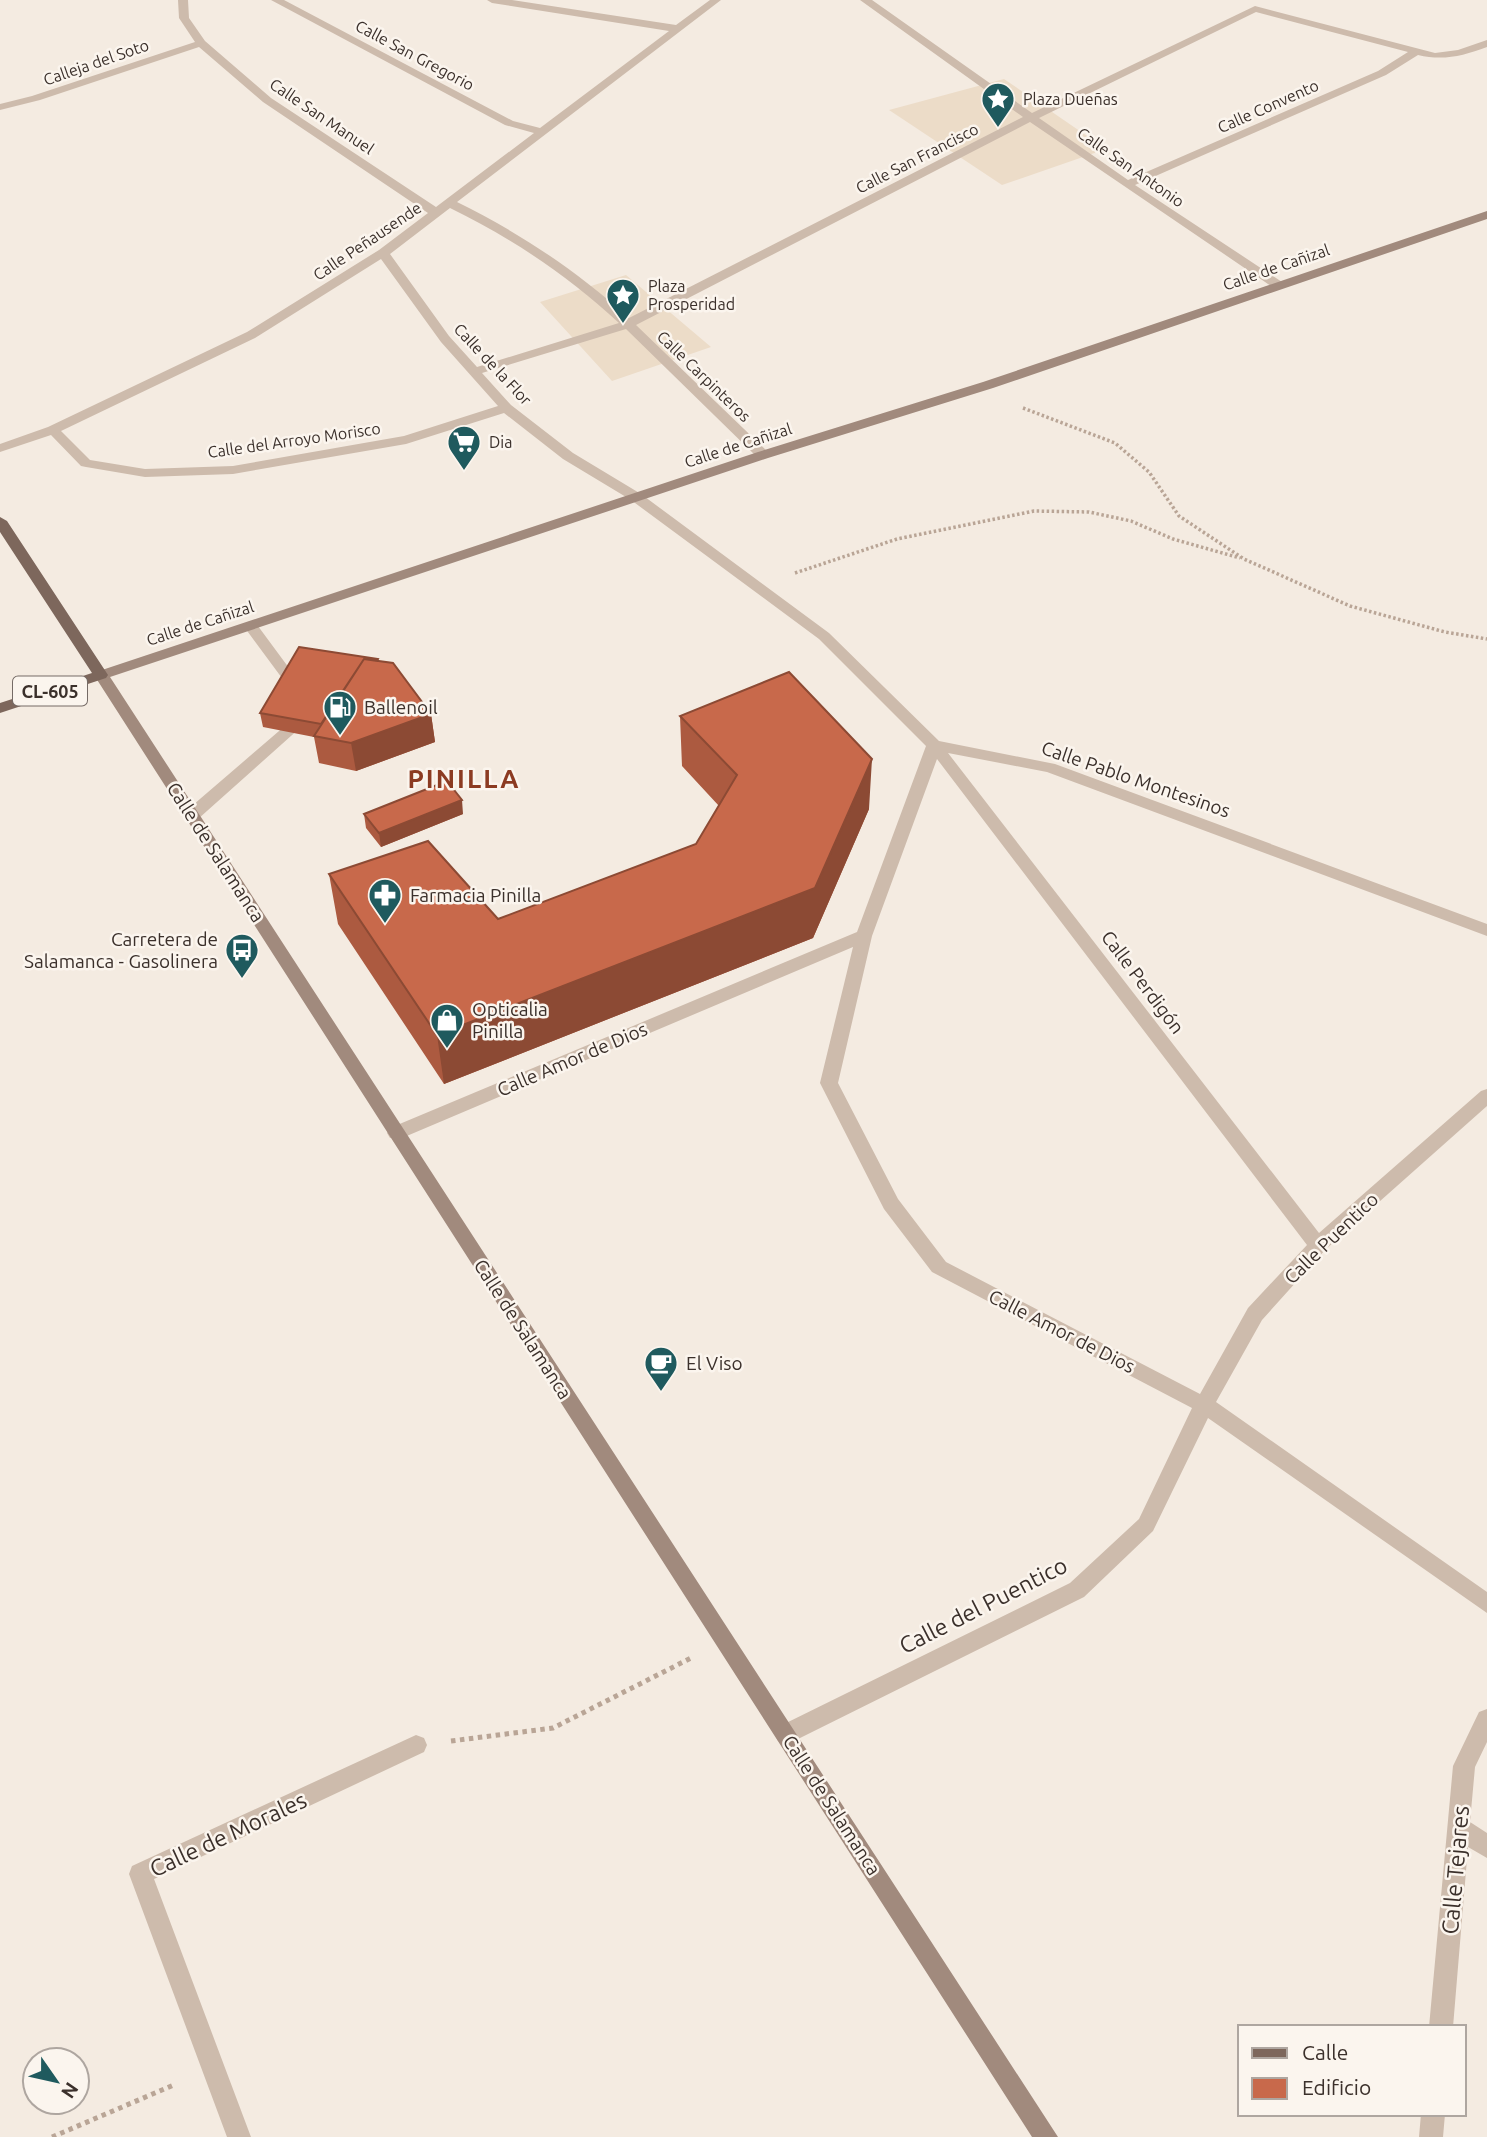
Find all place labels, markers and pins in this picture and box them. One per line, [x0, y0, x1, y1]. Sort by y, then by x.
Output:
place icon: Plaza Dueñas [979, 80, 1017, 129]
place label: Plaza Dueñas [1023, 90, 1118, 108]
place icon: Plaza Prosperidad [604, 276, 642, 325]
place label: Plaza Prosperidad [648, 277, 735, 313]
supermarket icon: Dia [445, 423, 483, 472]
place label: Dia [489, 433, 512, 451]
fuel station icon: Ballenoil [321, 688, 359, 737]
place label: Ballenoil [364, 696, 438, 718]
pharmacy icon: Farmacia Pinilla [366, 876, 404, 925]
place label: Farmacia Pinilla [410, 884, 541, 906]
place label: Carretera de Salamanca - Gasolinera [24, 928, 218, 972]
bus stop icon: Carretera de Salamanca - Gasolinera [223, 931, 261, 980]
place label: Opticalia Pinilla [472, 998, 548, 1042]
shop icon: Opticalia Pinilla [428, 1001, 466, 1050]
cafe icon: El Viso [642, 1344, 680, 1393]
place label: El Viso [686, 1352, 743, 1374]

